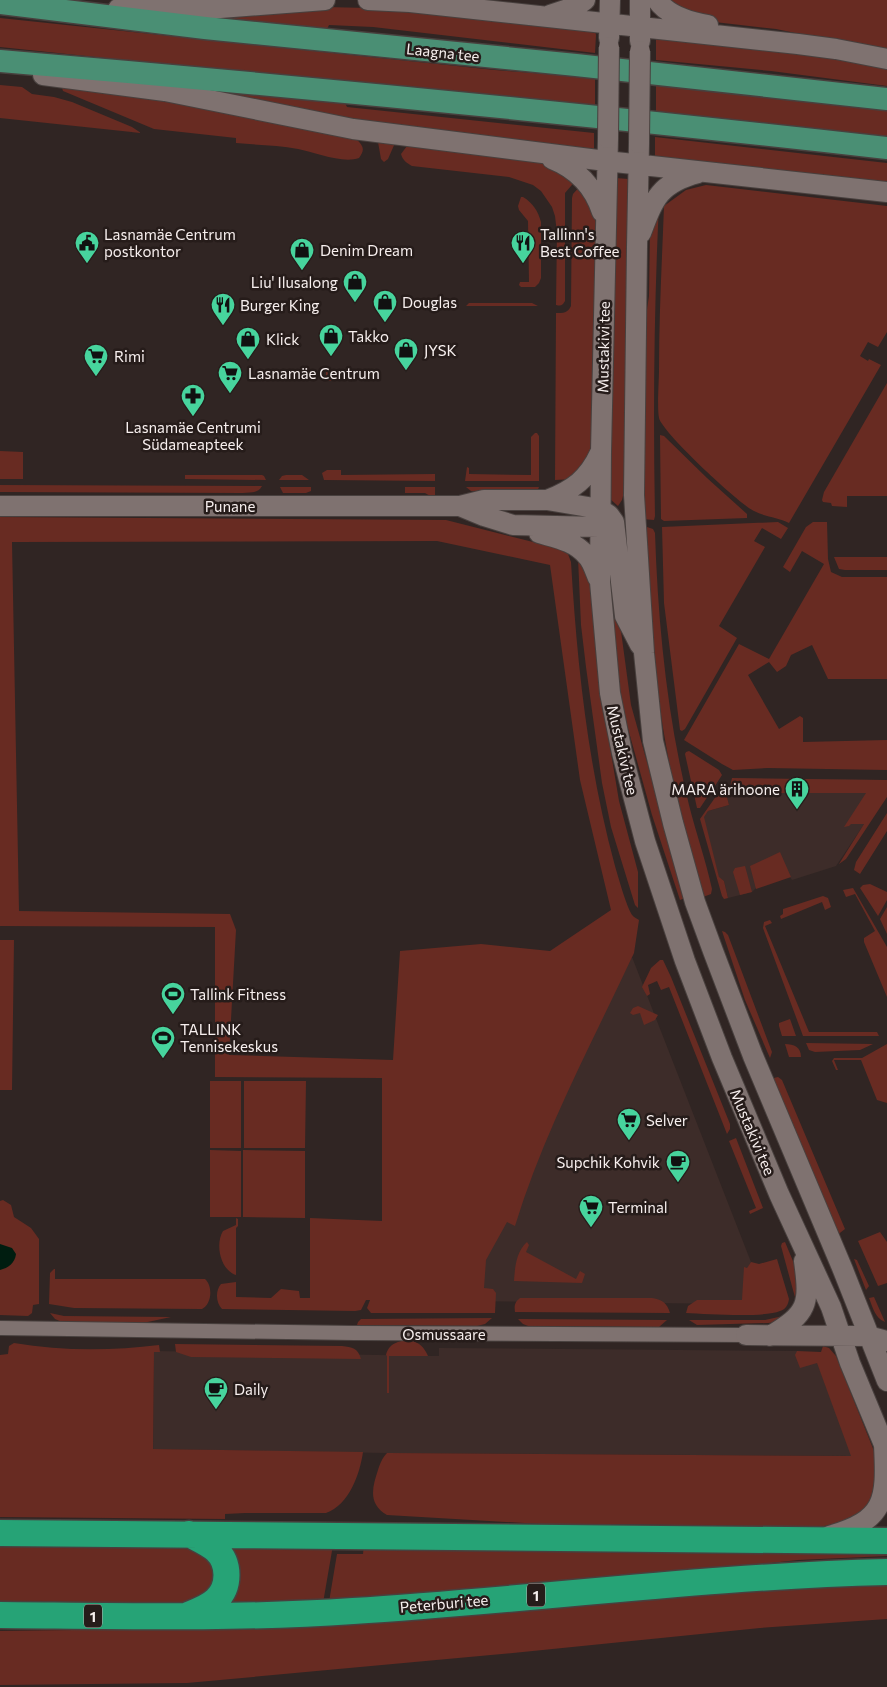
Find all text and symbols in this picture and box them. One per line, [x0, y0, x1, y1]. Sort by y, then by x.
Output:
street label: Laagna tee [405, 39, 481, 65]
place label: Lasnamäe Centrum postkontor [104, 225, 236, 260]
place label: Tallinn's Best Coffee [540, 225, 620, 260]
public building icon: Lasnamäe Centrum postkontor [74, 230, 100, 264]
restaurant icon: Tallinn's Best Coffee [510, 230, 536, 264]
shop icon: Denim Dream [289, 237, 315, 271]
place label: Denim Dream [320, 241, 413, 259]
shop icon: Liu' Ilusalong [342, 269, 368, 303]
place label: Liu' Ilusalong [251, 273, 338, 291]
shop icon: Douglas [372, 289, 398, 323]
restaurant icon: Burger King [210, 292, 236, 326]
place label: Douglas [402, 293, 457, 311]
place label: Burger King [240, 296, 319, 314]
street label: Mustakivi tee [593, 301, 613, 393]
shop icon: Takko [318, 323, 344, 357]
shop icon: Klick [235, 326, 261, 360]
place label: Takko [348, 327, 389, 345]
place label: Klick [266, 330, 299, 348]
shop icon: JYSK [393, 337, 419, 371]
place label: JYSK [424, 341, 457, 359]
supermarket icon: Rimi [83, 343, 109, 377]
place label: Rimi [114, 347, 145, 365]
supermarket icon: Lasnamäe Centrum [217, 360, 243, 394]
place label: Lasnamäe Centrum [248, 364, 380, 382]
pharmacy icon: Lasnamäe Centrumi Südameapteek [180, 383, 206, 417]
place label: Lasnamäe Centrumi Südameapteek [125, 418, 261, 453]
street label: Punane [205, 497, 255, 515]
street label: Mustakivi tee [604, 703, 642, 797]
building icon: MARA ärihoone [784, 776, 810, 810]
place label: MARA ärihoone [671, 780, 780, 798]
sports icon: Tallink Fitness [160, 981, 186, 1015]
place label: Tallink Fitness [190, 985, 286, 1003]
place label: TALLINK Tennisekeskus [180, 1020, 278, 1055]
sports icon: TALLINK Tennisekeskus [150, 1025, 176, 1059]
street label: Mustakivi tee [727, 1086, 779, 1178]
supermarket icon: Selver [616, 1107, 642, 1141]
place label: Selver [646, 1111, 688, 1129]
cafe icon: Supchik Kohvik [665, 1149, 691, 1183]
place label: Supchik Kohvik [556, 1153, 660, 1171]
supermarket icon: Terminal [578, 1194, 604, 1228]
place label: Terminal [608, 1198, 668, 1216]
street label: Osmussaare [402, 1325, 486, 1343]
cafe icon: Daily [203, 1376, 229, 1410]
place label: Daily [234, 1380, 269, 1398]
road number: 1 [527, 1584, 545, 1606]
street label: Peterburi tee [399, 1590, 489, 1616]
road number: 1 [84, 1604, 102, 1628]

